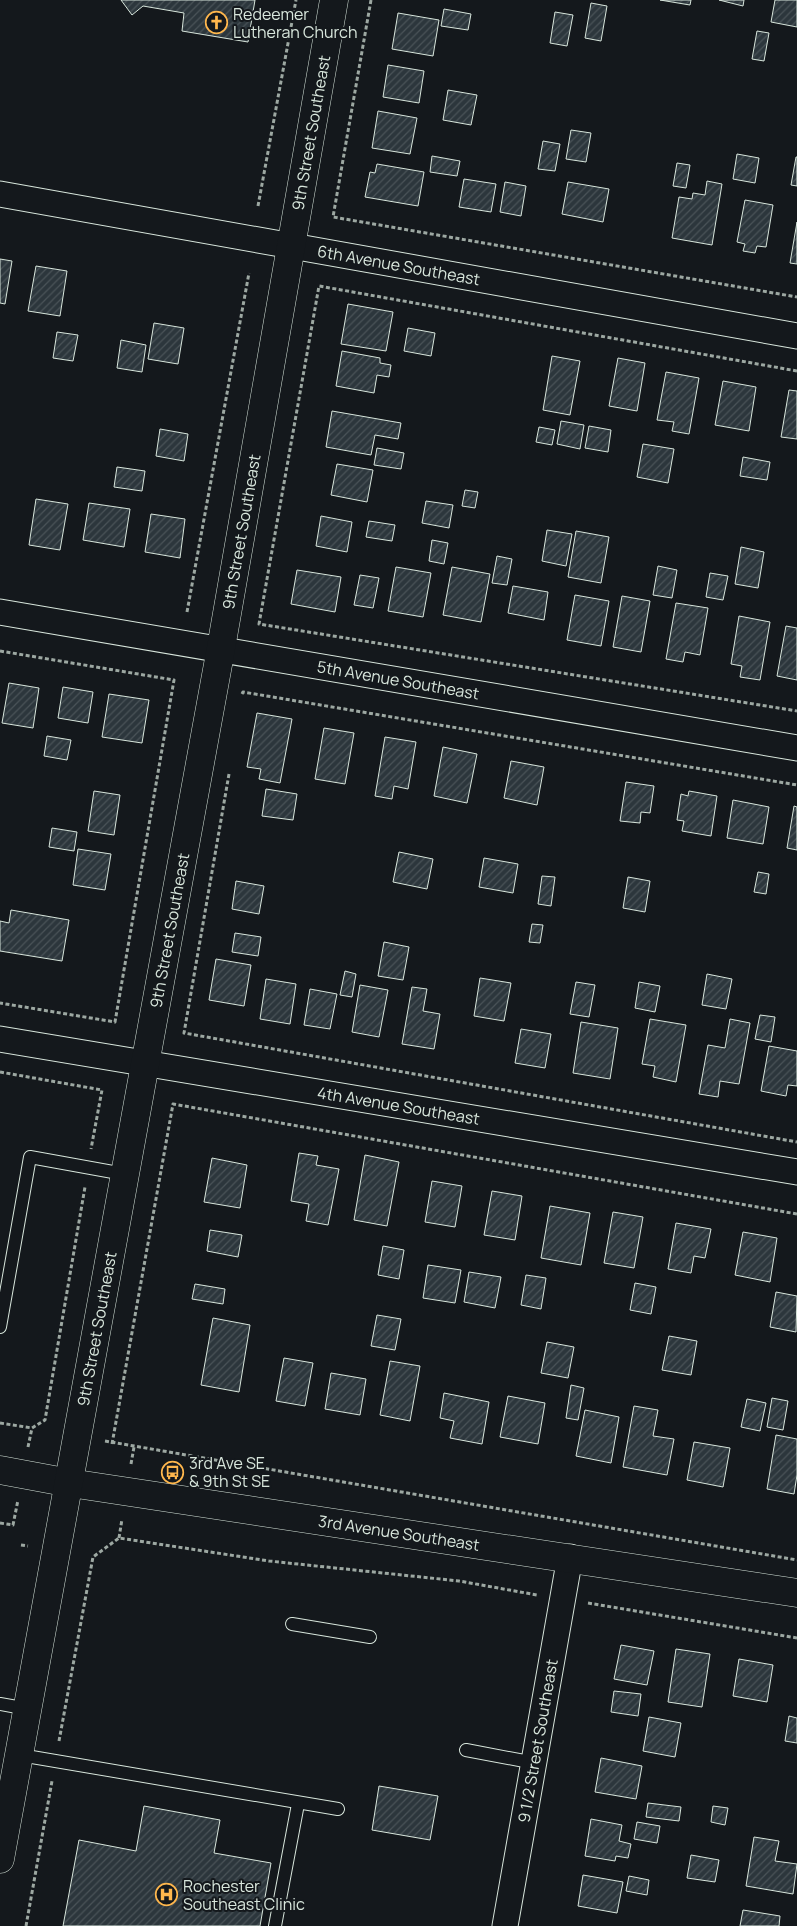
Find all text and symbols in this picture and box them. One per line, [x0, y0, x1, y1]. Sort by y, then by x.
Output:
place label: Redeemer Lutheran Church [233, 3, 357, 43]
church icon: Redeemer Lutheran Church [205, 11, 229, 35]
street label: 9th Street Southeast [287, 54, 335, 212]
street label: 6th Avenue Southeast [316, 240, 482, 290]
street label: 9th Street Southeast [217, 453, 266, 611]
street label: 5th Avenue Southeast [315, 655, 481, 705]
street label: 9th Street Southeast [145, 851, 194, 1010]
street label: 4th Avenue Southeast [316, 1081, 481, 1130]
street label: 9th Street Southeast [72, 1250, 122, 1408]
place label: 3rd Ave SE & 9th St SE [189, 1452, 270, 1492]
bus stop icon: 3rd Ave SE & 9th St SE [161, 1460, 185, 1484]
street label: 3rd Avenue Southeast [317, 1510, 481, 1556]
street label: 9 1/2 Street Southeast [512, 1657, 563, 1824]
place label: Rochester Southeast Clinic [183, 1875, 305, 1915]
hospital icon: Rochester Southeast Clinic [155, 1883, 179, 1907]

